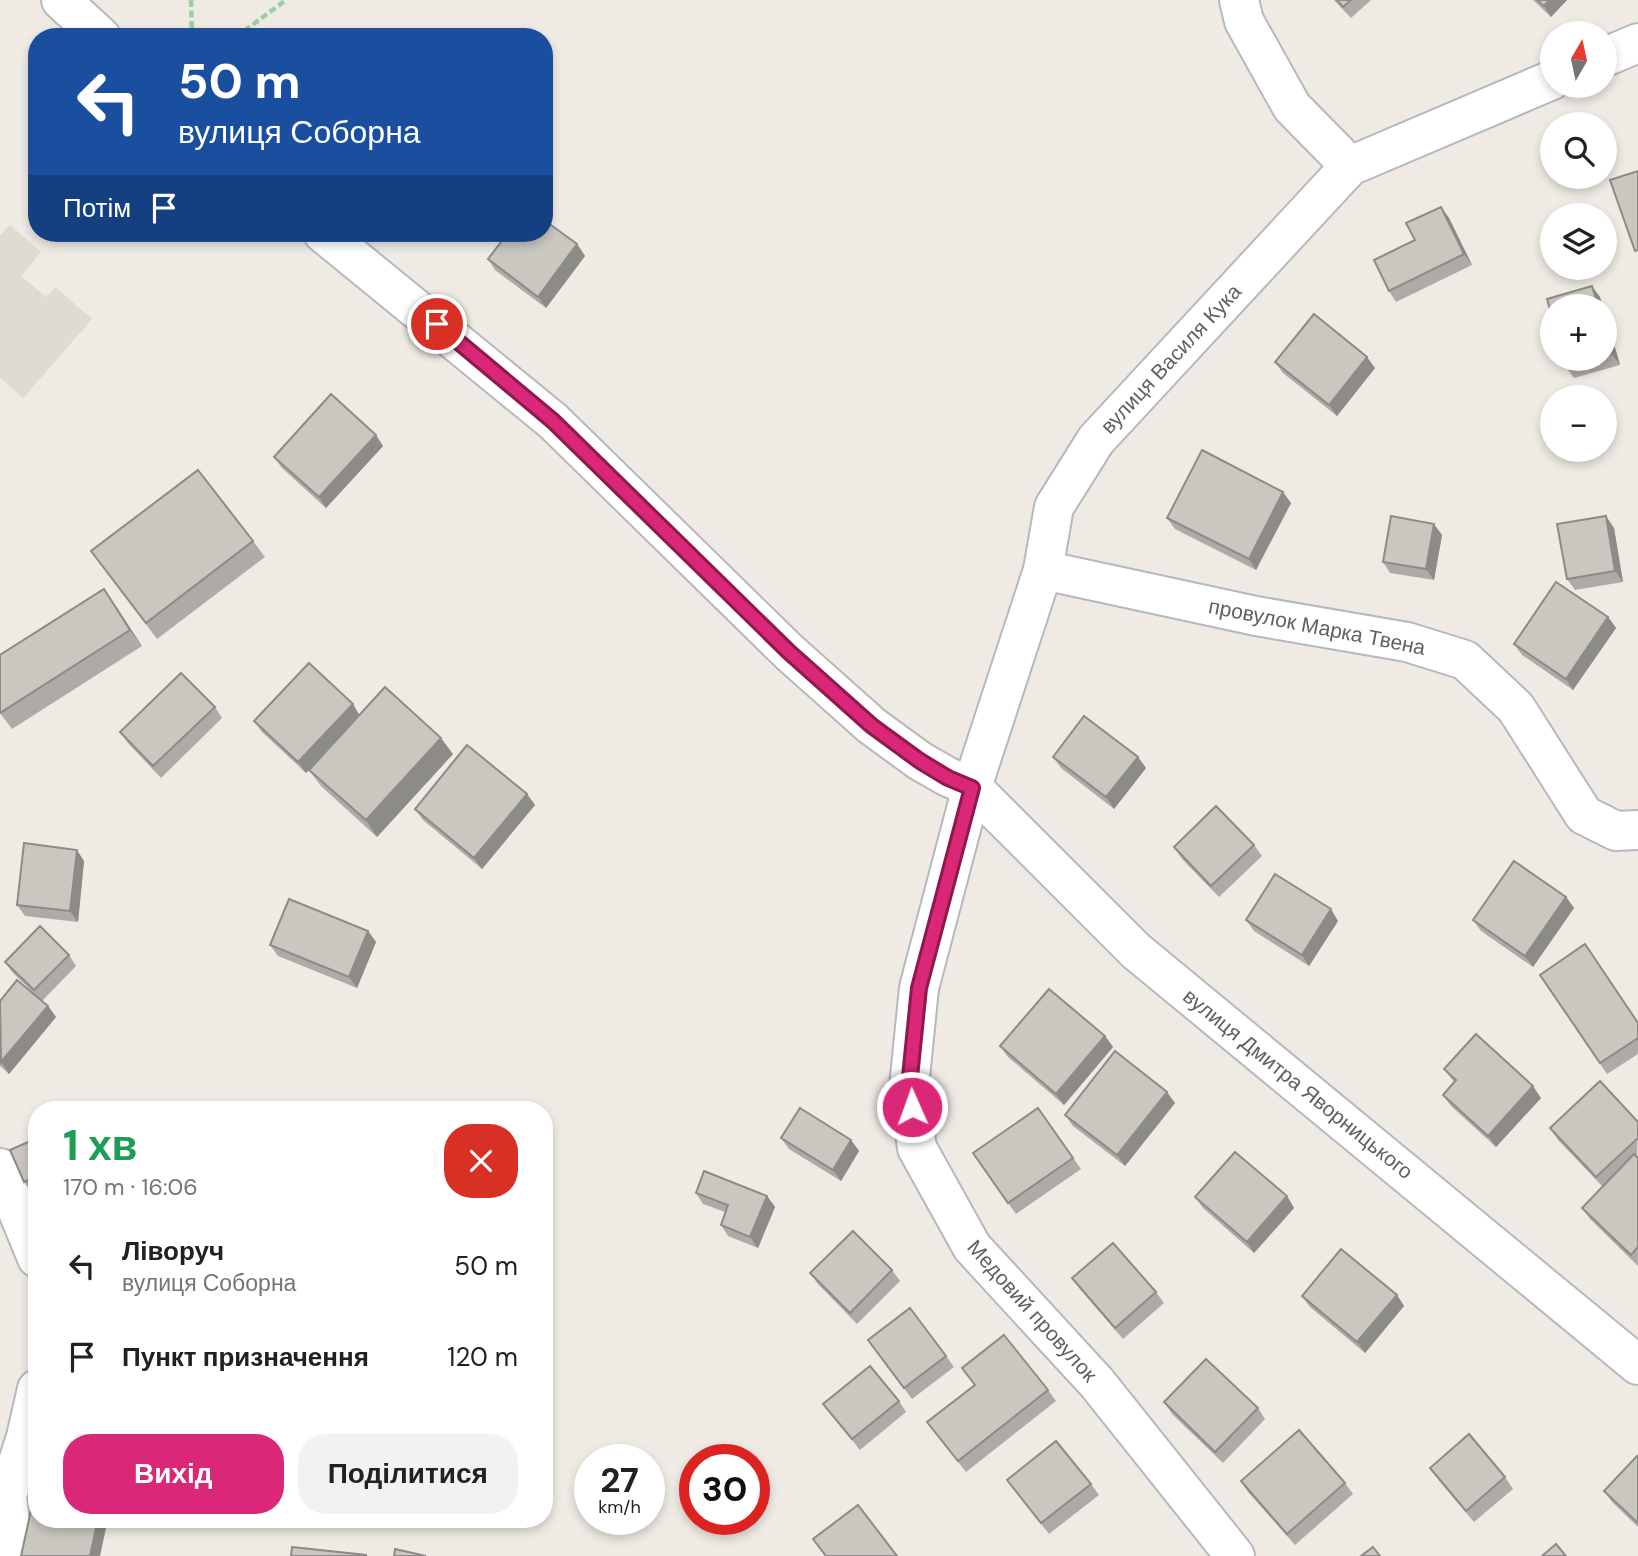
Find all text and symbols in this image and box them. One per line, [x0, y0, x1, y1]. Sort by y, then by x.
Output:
north arrow [1540, 21, 1617, 98]
map controls [1540, 21, 1617, 462]
text: 50 m [178, 49, 301, 113]
icon: left [63, 56, 154, 147]
text: вулиця Соборна [178, 111, 421, 153]
button: search [1540, 112, 1617, 189]
icon: arrive [145, 189, 183, 227]
text: Потім [63, 191, 131, 225]
button: layers [1540, 203, 1617, 280]
street label: вулиця Василя Кука [1094, 278, 1248, 440]
pin [407, 294, 467, 354]
button: + [1540, 294, 1617, 371]
icon: arrive [418, 305, 456, 343]
button: − [1540, 385, 1617, 462]
street label: провулок Марка Твена [1206, 592, 1428, 662]
street label: вулиця Дмитра Яворницького [1177, 982, 1419, 1186]
position arrow [875, 1070, 949, 1144]
text: 1 хв [63, 1118, 137, 1173]
button: close [444, 1124, 518, 1198]
text: 170 m · 16:06 [63, 1172, 198, 1202]
text: Ліворуч [122, 1234, 224, 1268]
street label: Медовий провулок [961, 1234, 1104, 1389]
icon: left [63, 1247, 101, 1285]
text: 50 m [454, 1249, 518, 1283]
text: вулиця Соборна [122, 1268, 296, 1298]
icon: arrive [63, 1338, 101, 1376]
text: Пункт призначення [122, 1340, 369, 1374]
text: 120 m [447, 1340, 518, 1374]
button: Вихід [63, 1434, 284, 1514]
button: Поділитися [298, 1434, 518, 1514]
speed limit sign: 30 [679, 1444, 770, 1535]
text: 27 [600, 1457, 639, 1503]
text: km/h [598, 1495, 641, 1519]

